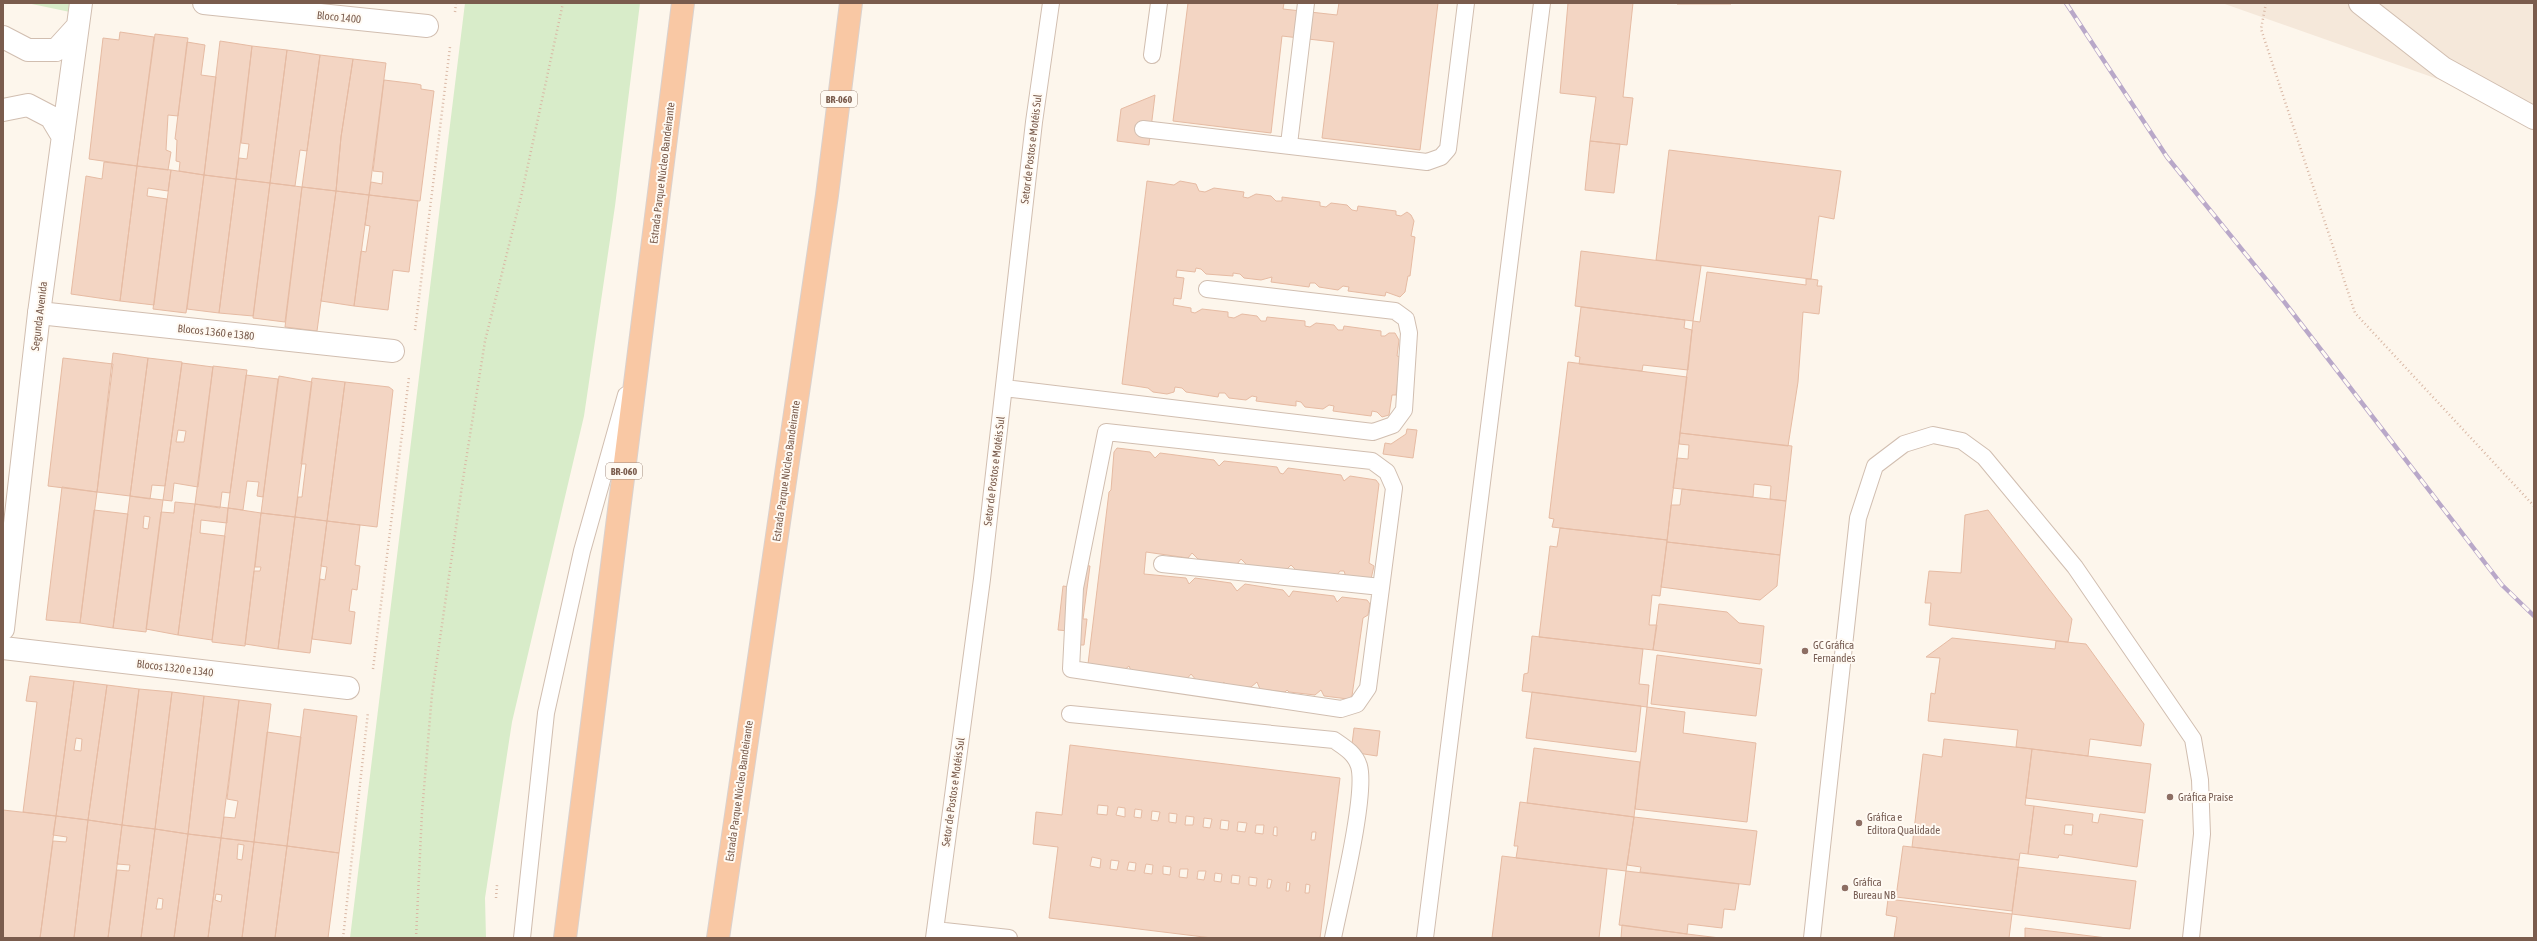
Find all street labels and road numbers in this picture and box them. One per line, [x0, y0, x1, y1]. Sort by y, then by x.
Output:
street label: Bloco 1400 [316, 9, 362, 25]
road number: BR-060 [821, 91, 857, 107]
street label: Setor de Postos e Motéis Sul [1018, 94, 1044, 204]
street label: Estrada Parque Núcleo Bandeirante [647, 102, 677, 244]
street label: Segunda Avenida [29, 281, 49, 351]
street label: Blocos 1360 e 1380 [177, 322, 255, 342]
street label: Estrada Parque Núcleo Bandeirante [770, 400, 802, 542]
street label: Setor de Postos e Motéis Sul [981, 416, 1007, 526]
road number: BR-060 [606, 463, 642, 479]
street label: Blocos 1320 e 1340 [136, 657, 214, 679]
street label: Estrada Parque Núcleo Bandeirante [723, 720, 755, 862]
street label: Setor de Postos e Motéis Sul [939, 737, 967, 847]

